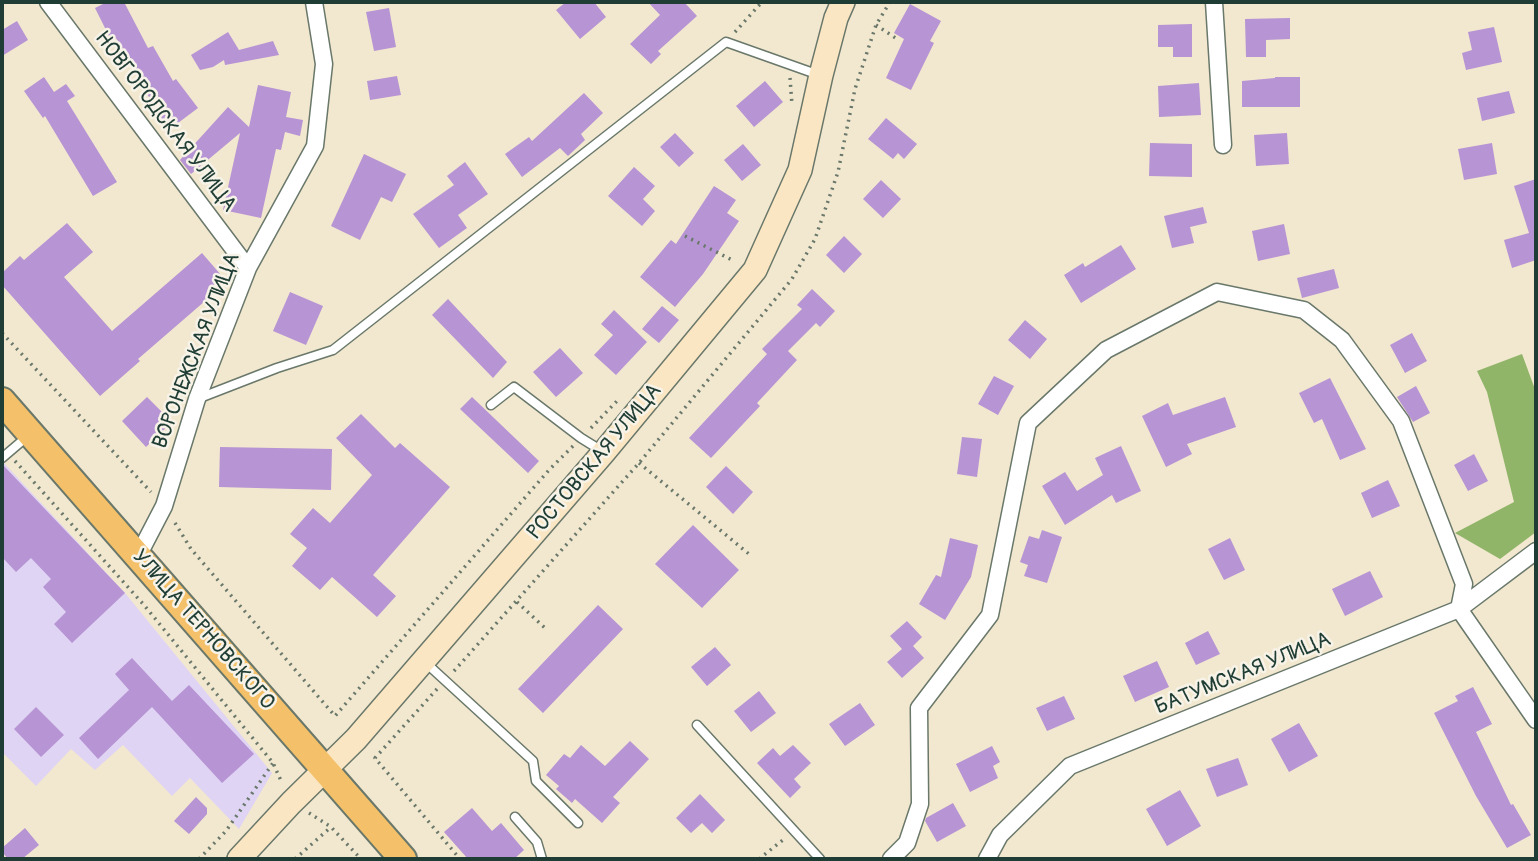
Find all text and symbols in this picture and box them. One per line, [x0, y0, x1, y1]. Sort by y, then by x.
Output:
street label: НОВГОРОДСКАЯ УЛИЦА [89, 27, 241, 217]
street label: ВОРОНЕЖСКАЯ УЛИЦА [148, 250, 246, 452]
street label: РОСТОВСКАЯ УЛИЦА [523, 379, 667, 545]
street label: УЛИЦА ТЕРНОВСКОГО [127, 545, 279, 715]
street label: БАТУМСКАЯ УЛИЦА [1151, 627, 1335, 721]

